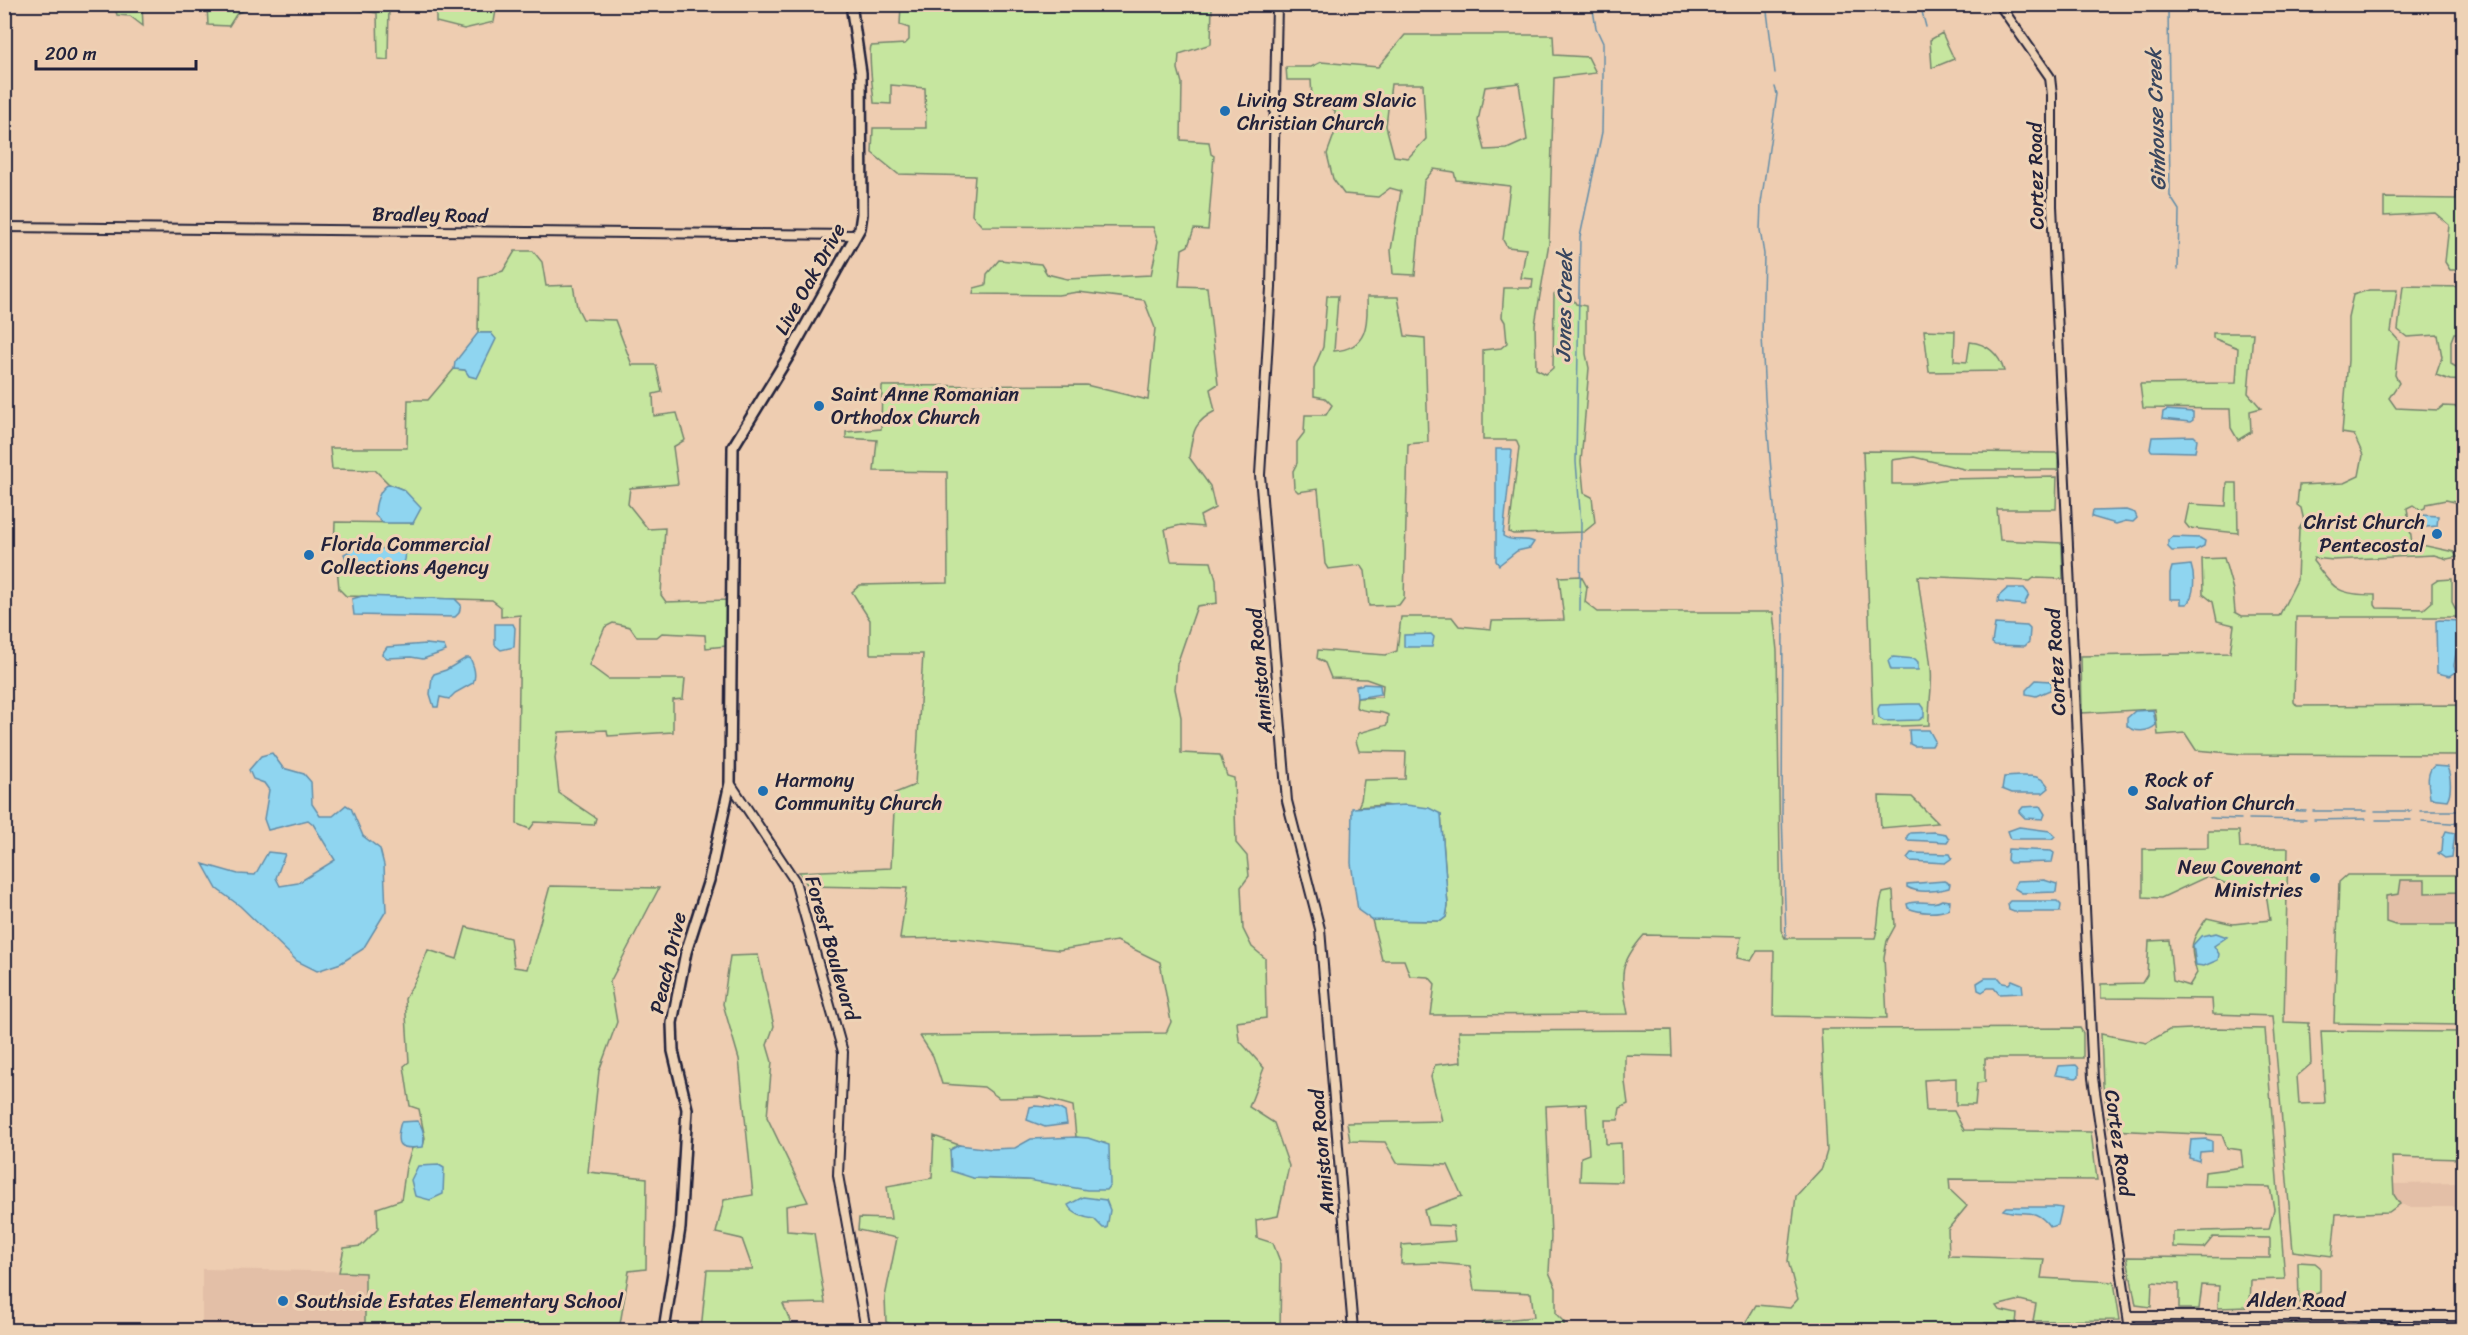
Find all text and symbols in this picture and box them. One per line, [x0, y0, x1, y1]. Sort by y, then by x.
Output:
scale bar [36, 33, 196, 71]
text: 200 m [45, 38, 97, 70]
water label: Ginhouse Creek [2134, 46, 2177, 192]
place label: Living Stream Slavic Christian Church [1237, 83, 1416, 141]
marker: Living Stream Slavic Christian Church [1218, 104, 1232, 118]
street label: Cortez Road [2018, 121, 2054, 230]
street label: Bradley Road [372, 196, 490, 234]
street label: Live Oak Drive [765, 216, 855, 342]
water label: Jones Creek [1544, 247, 1584, 362]
place label: Saint Anne Romanian Orthodox Church [831, 377, 1019, 435]
marker: Saint Anne Romanian Orthodox Church [812, 399, 826, 413]
place label: Christ Church Pentecostal [2304, 505, 2425, 563]
place label: Florida Commercial Collections Agency [321, 527, 492, 585]
marker: Christ Church Pentecostal [2430, 527, 2444, 541]
marker: Florida Commercial Collections Agency [302, 548, 316, 562]
street label: Anniston Road [1237, 605, 1283, 736]
street label: Cortez Road [2036, 606, 2076, 716]
place label: Harmony Community Church [775, 763, 942, 821]
place label: Rock of Salvation Church [2145, 763, 2295, 821]
marker: Harmony Community Church [756, 784, 770, 798]
marker: Rock of Salvation Church [2126, 784, 2140, 798]
place label: New Covenant Ministries [2178, 850, 2304, 908]
street label: Forest Boulevard [795, 871, 870, 1026]
marker: New Covenant Ministries [2308, 871, 2322, 885]
street label: Peach Drive [639, 909, 697, 1017]
street label: Anniston Road [1299, 1086, 1345, 1217]
street label: Cortez Road [2094, 1087, 2144, 1200]
street label: Alden Road [2246, 1283, 2347, 1318]
place label: Southside Estates Elementary School [295, 1284, 624, 1319]
marker: Southside Estates Elementary School [276, 1294, 290, 1308]

